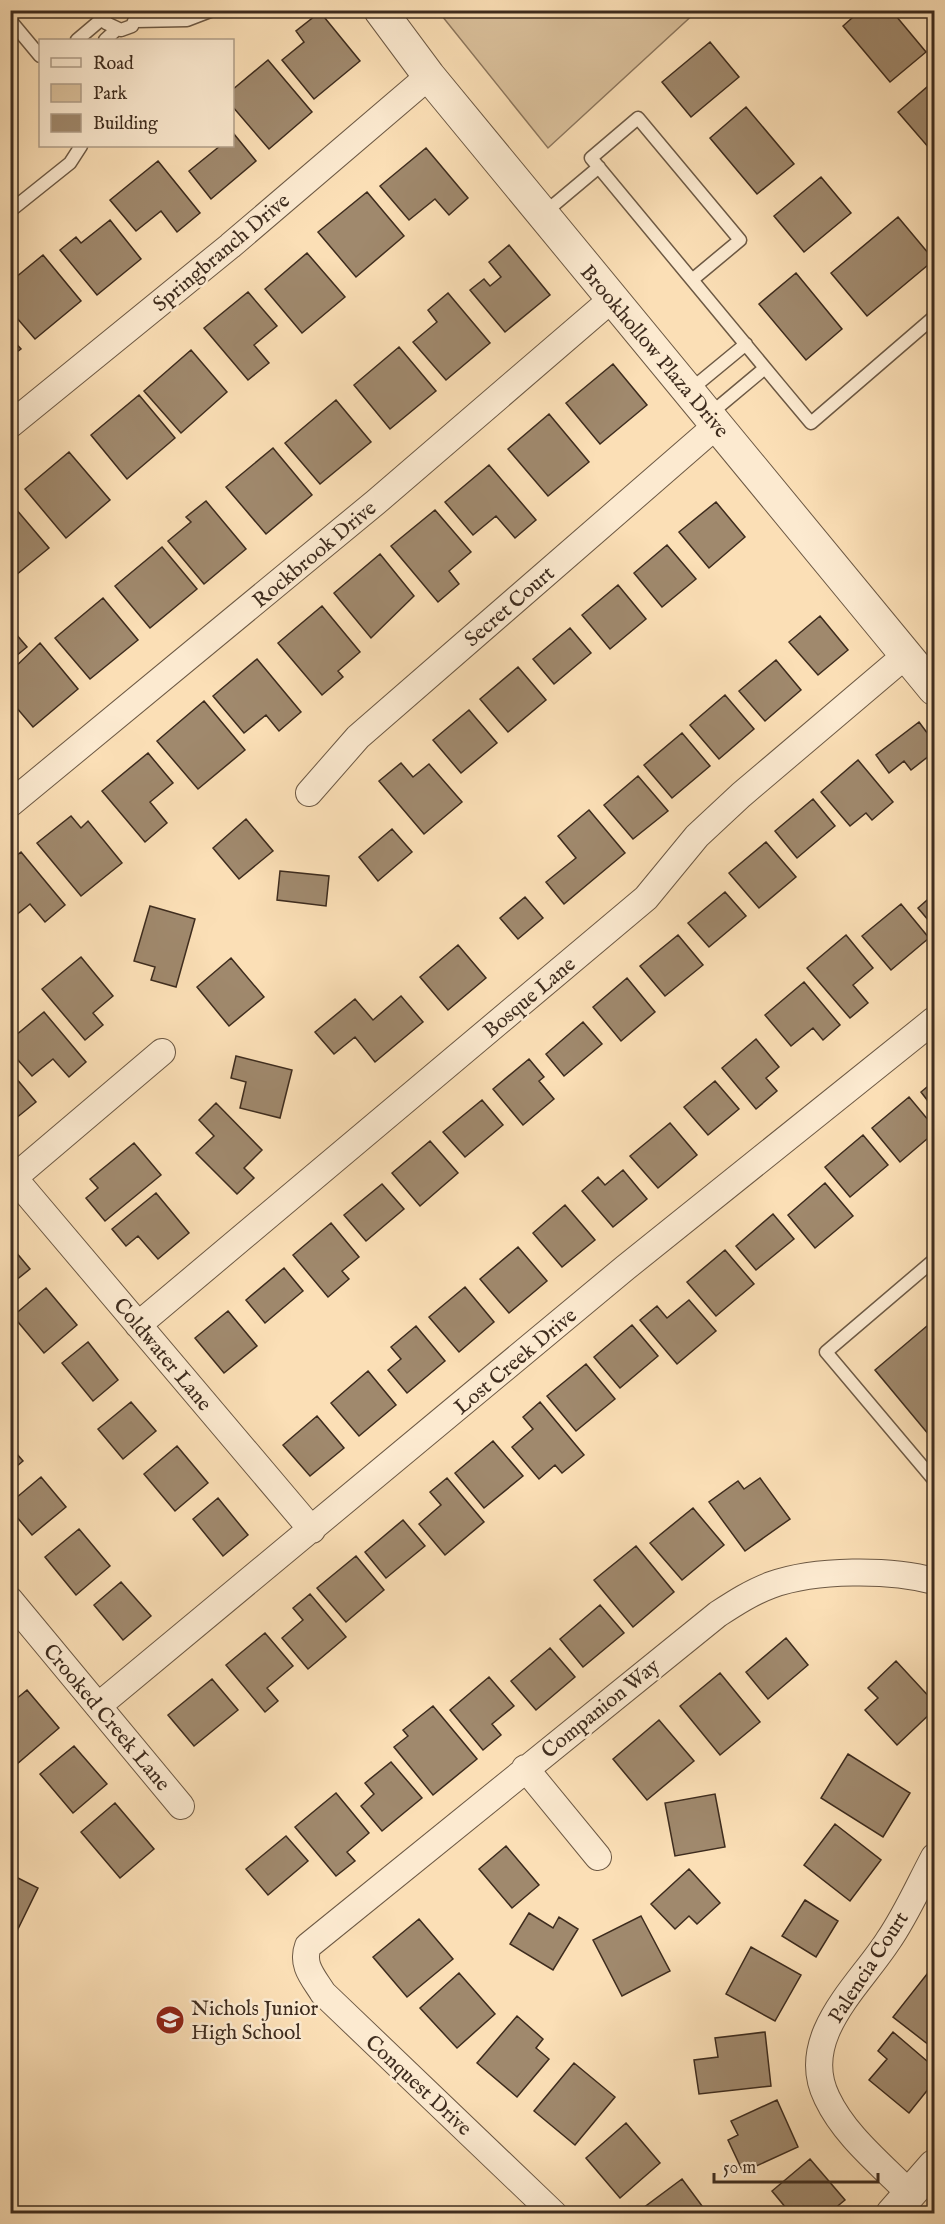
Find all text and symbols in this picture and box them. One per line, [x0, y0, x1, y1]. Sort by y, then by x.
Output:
legend [39, 39, 234, 147]
text: Road [93, 53, 134, 76]
text: Park [93, 83, 128, 106]
text: Building [93, 113, 158, 136]
street label: Springbranch Drive [148, 188, 296, 318]
street label: Brookhollow Plaza Drive [573, 260, 734, 444]
street label: Rockbrook Drive [247, 495, 383, 615]
street label: Secret Court [459, 561, 561, 654]
street label: Bosque Lane [478, 951, 582, 1045]
street label: Coldwater Lane [107, 1293, 217, 1417]
street label: Lost Creek Drive [449, 1303, 583, 1421]
street label: Crooked Creek Lane [36, 1639, 176, 1797]
street label: Companion Way [536, 1653, 666, 1765]
street label: Palencia Court [823, 1907, 915, 2029]
place label: Nichols Junior High School [191, 1996, 318, 2047]
school or university icon: Nichols Junior High School [154, 2004, 186, 2036]
street label: Conquest Drive [359, 2030, 477, 2143]
scale bar [714, 2146, 878, 2184]
text: 50 m [723, 2157, 756, 2180]

